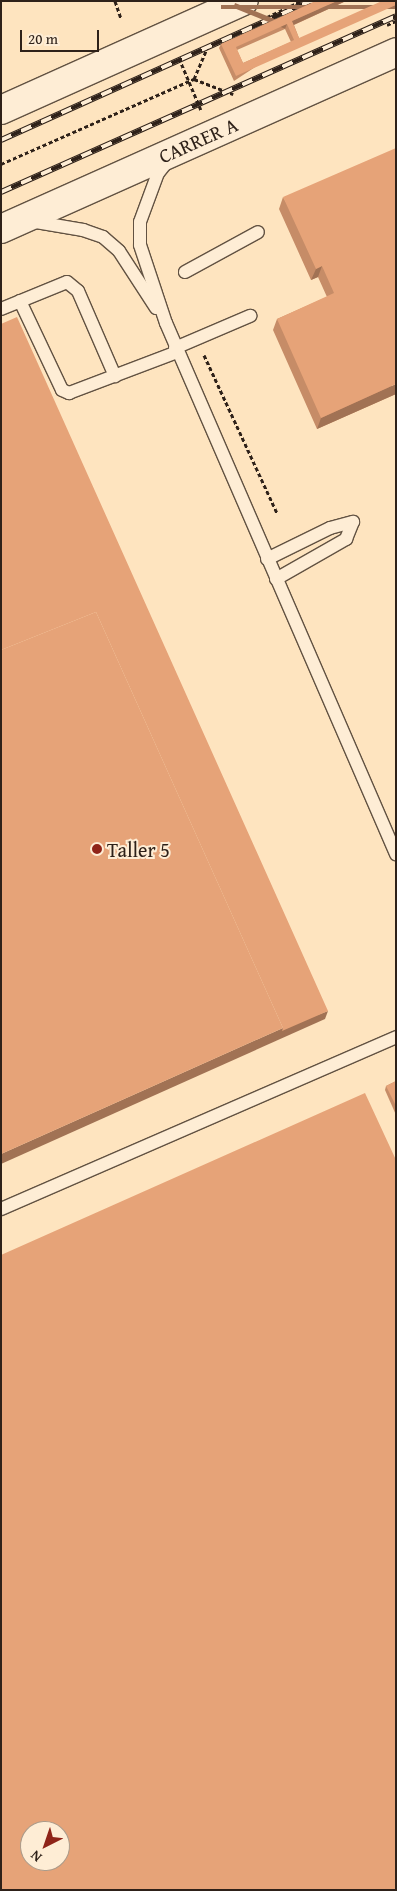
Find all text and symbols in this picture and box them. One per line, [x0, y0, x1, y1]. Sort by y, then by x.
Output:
scale bar [22, 20, 101, 52]
text: 20 m [28, 28, 58, 49]
street label: CARRER A [155, 112, 241, 168]
place label: Taller 5 [107, 837, 170, 861]
marker: Taller 5 [91, 843, 103, 855]
north arrow [20, 1821, 70, 1871]
text: N [26, 1846, 46, 1867]

